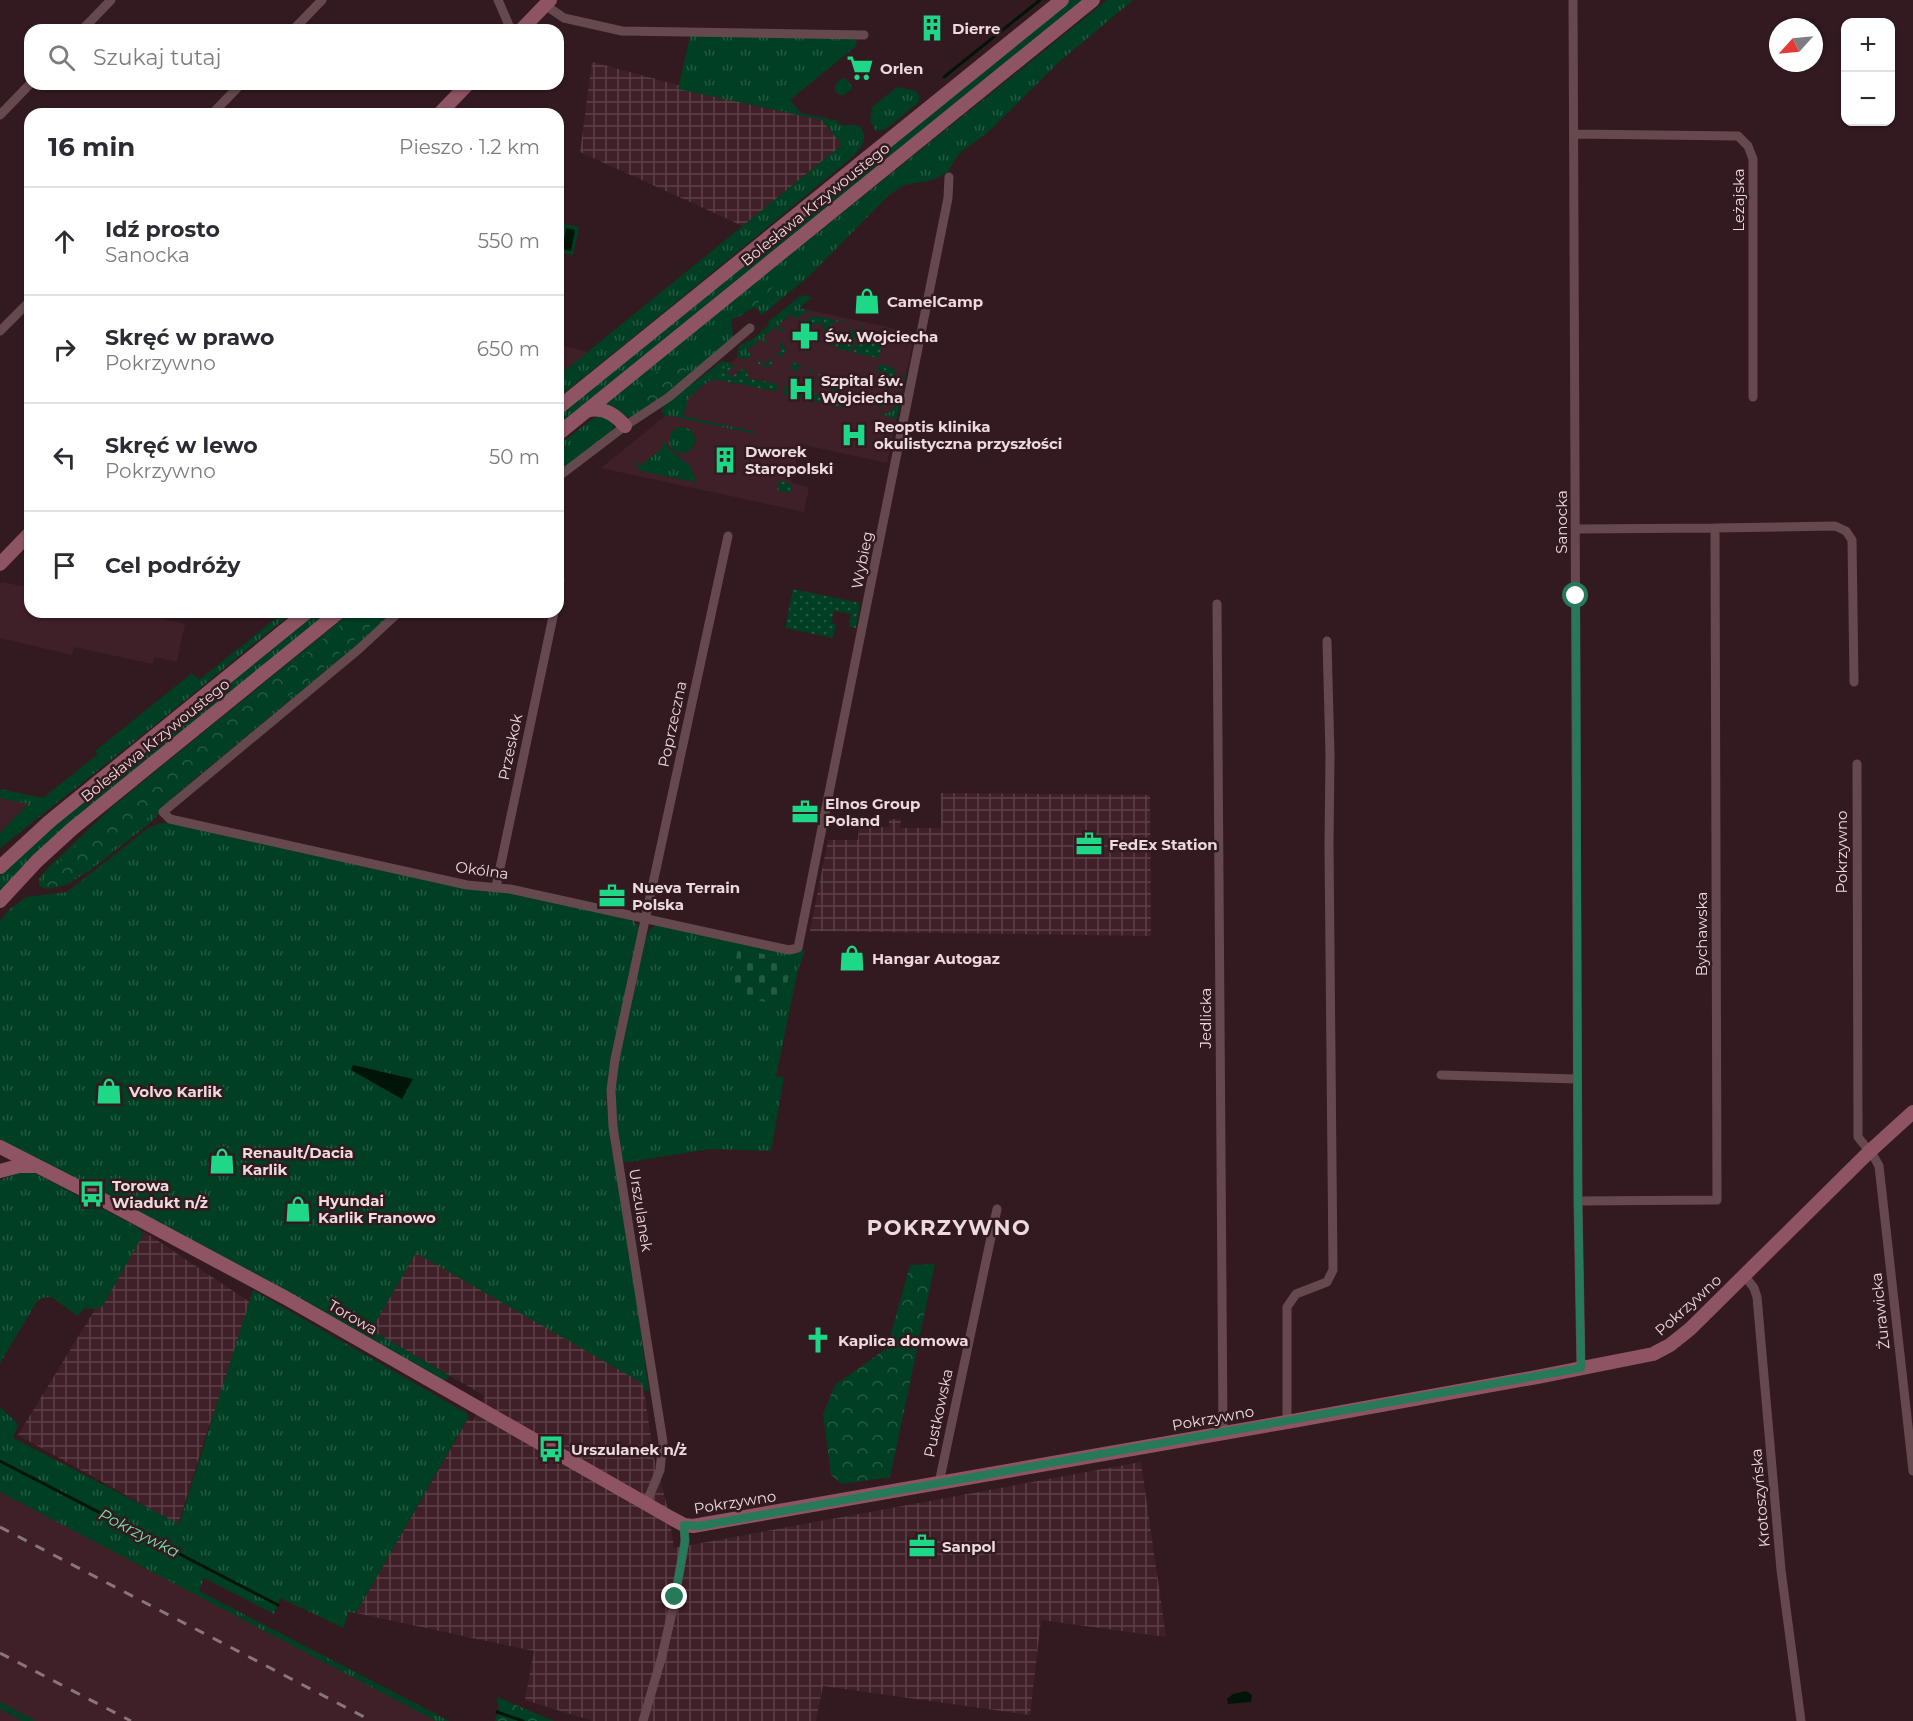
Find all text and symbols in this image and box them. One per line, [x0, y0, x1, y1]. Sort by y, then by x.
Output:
building icon: Dierre [917, 13, 947, 43]
north arrow [1769, 18, 1823, 72]
map controls [1841, 18, 1895, 126]
button: + [1841, 18, 1895, 72]
place label: Dierre [952, 19, 1001, 38]
search box [24, 24, 564, 90]
icon: search [45, 41, 78, 74]
text: Szukaj tutaj [93, 44, 221, 71]
supermarket icon: Orlen [845, 53, 875, 83]
place label: Orlen [880, 59, 923, 78]
button: − [1841, 72, 1895, 126]
text: 16 min [48, 131, 135, 163]
text: Pieszo · 1.2 km [399, 135, 540, 159]
street label: Bolesława Krzywoustego [737, 138, 893, 270]
street label: Leżajska [1729, 168, 1748, 232]
text: Idź prosto [105, 216, 220, 243]
icon: ahead [48, 225, 81, 258]
text: 550 m [478, 229, 540, 253]
text: Sanocka [105, 243, 190, 267]
shop icon: CamelCamp [852, 286, 882, 316]
place label: CamelCamp [887, 292, 983, 311]
pharmacy icon: Św. Wojciecha [790, 321, 820, 351]
text: Skręć w prawo [105, 324, 274, 351]
place label: Św. Wojciecha [825, 327, 938, 346]
icon: right [48, 333, 81, 366]
text: 650 m [477, 337, 540, 361]
text: Pokrzywno [105, 351, 216, 375]
place label: Szpital św. Wojciecha [821, 371, 903, 407]
hospital icon: Szpital św. Wojciecha [786, 374, 816, 404]
place label: Reoptis klinika okulistyczna przyszłości [874, 417, 1062, 453]
hospital icon: Reoptis klinika okulistyczna przyszłości [839, 420, 869, 450]
text: Skręć w lewo [105, 432, 258, 459]
icon: left [48, 441, 81, 474]
place label: Dworek Staropolski [745, 442, 833, 478]
text: 50 m [489, 445, 540, 469]
building icon: Dworek Staropolski [710, 445, 740, 475]
text: Pokrzywno [105, 459, 216, 483]
street label: Sanocka [1552, 490, 1571, 554]
street label: Wybieg [847, 530, 877, 590]
icon: arrive [48, 549, 81, 582]
text: Cel podróży [105, 552, 241, 579]
route start [1562, 582, 1588, 608]
street label: Bolesława Krzywoustego [77, 674, 233, 806]
street label: Poprzeczna [654, 679, 690, 769]
street label: Przeskok [494, 712, 526, 782]
place label: Elnos Group Poland [825, 794, 920, 830]
office icon: Elnos Group Poland [790, 797, 820, 827]
street label: Pokrzywno [1832, 810, 1851, 894]
office icon: FedEx Station [1074, 829, 1104, 859]
place label: FedEx Station [1109, 835, 1218, 854]
street label: Okólna [454, 857, 510, 883]
place label: Nueva Terrain Polska [632, 878, 740, 914]
office icon: Nueva Terrain Polska [597, 881, 627, 911]
street label: Bychawska [1692, 892, 1711, 976]
shop icon: Hangar Autogaz [837, 943, 867, 973]
place label: Hangar Autogaz [872, 949, 1000, 968]
street label: Jedlicka [1196, 988, 1215, 1049]
shop icon: Volvo Karlik [94, 1076, 124, 1106]
place label: Volvo Karlik [128, 1082, 222, 1101]
place label: Renault/Dacia Karlik [242, 1143, 354, 1179]
shop icon: Renault/Dacia Karlik [207, 1146, 237, 1176]
street label: Urszulanek [625, 1167, 657, 1253]
place label: Torowa Wiadukt n/ż [112, 1176, 208, 1212]
bus stop icon: Torowa Wiadukt n/ż [77, 1179, 107, 1209]
place label: Hyundai Karlik Franowo [318, 1191, 436, 1227]
shop icon: Hyundai Karlik Franowo [283, 1194, 313, 1224]
district label: POKRZYWNO [867, 1215, 1031, 1240]
street label: Pokrzywno [1651, 1270, 1725, 1340]
street label: Żurawicka [1867, 1272, 1893, 1350]
street label: Torowa [325, 1295, 381, 1339]
church icon: Kaplica domowa [803, 1325, 833, 1355]
place label: Kaplica domowa [838, 1331, 969, 1350]
street label: Pustkowska [919, 1367, 957, 1459]
street label: Pokrzywno [1170, 1401, 1256, 1435]
bus stop icon: Urszulanek n/ż [536, 1434, 566, 1464]
place label: Urszulanek n/ż [571, 1440, 687, 1459]
street label: Krotoszyńska [1746, 1448, 1774, 1548]
street label: Pokrzywno [693, 1486, 777, 1518]
water label: Pokrzywka [96, 1505, 183, 1561]
office icon: Sanpol [907, 1531, 937, 1561]
place label: Sanpol [942, 1537, 996, 1556]
route end [661, 1583, 687, 1609]

